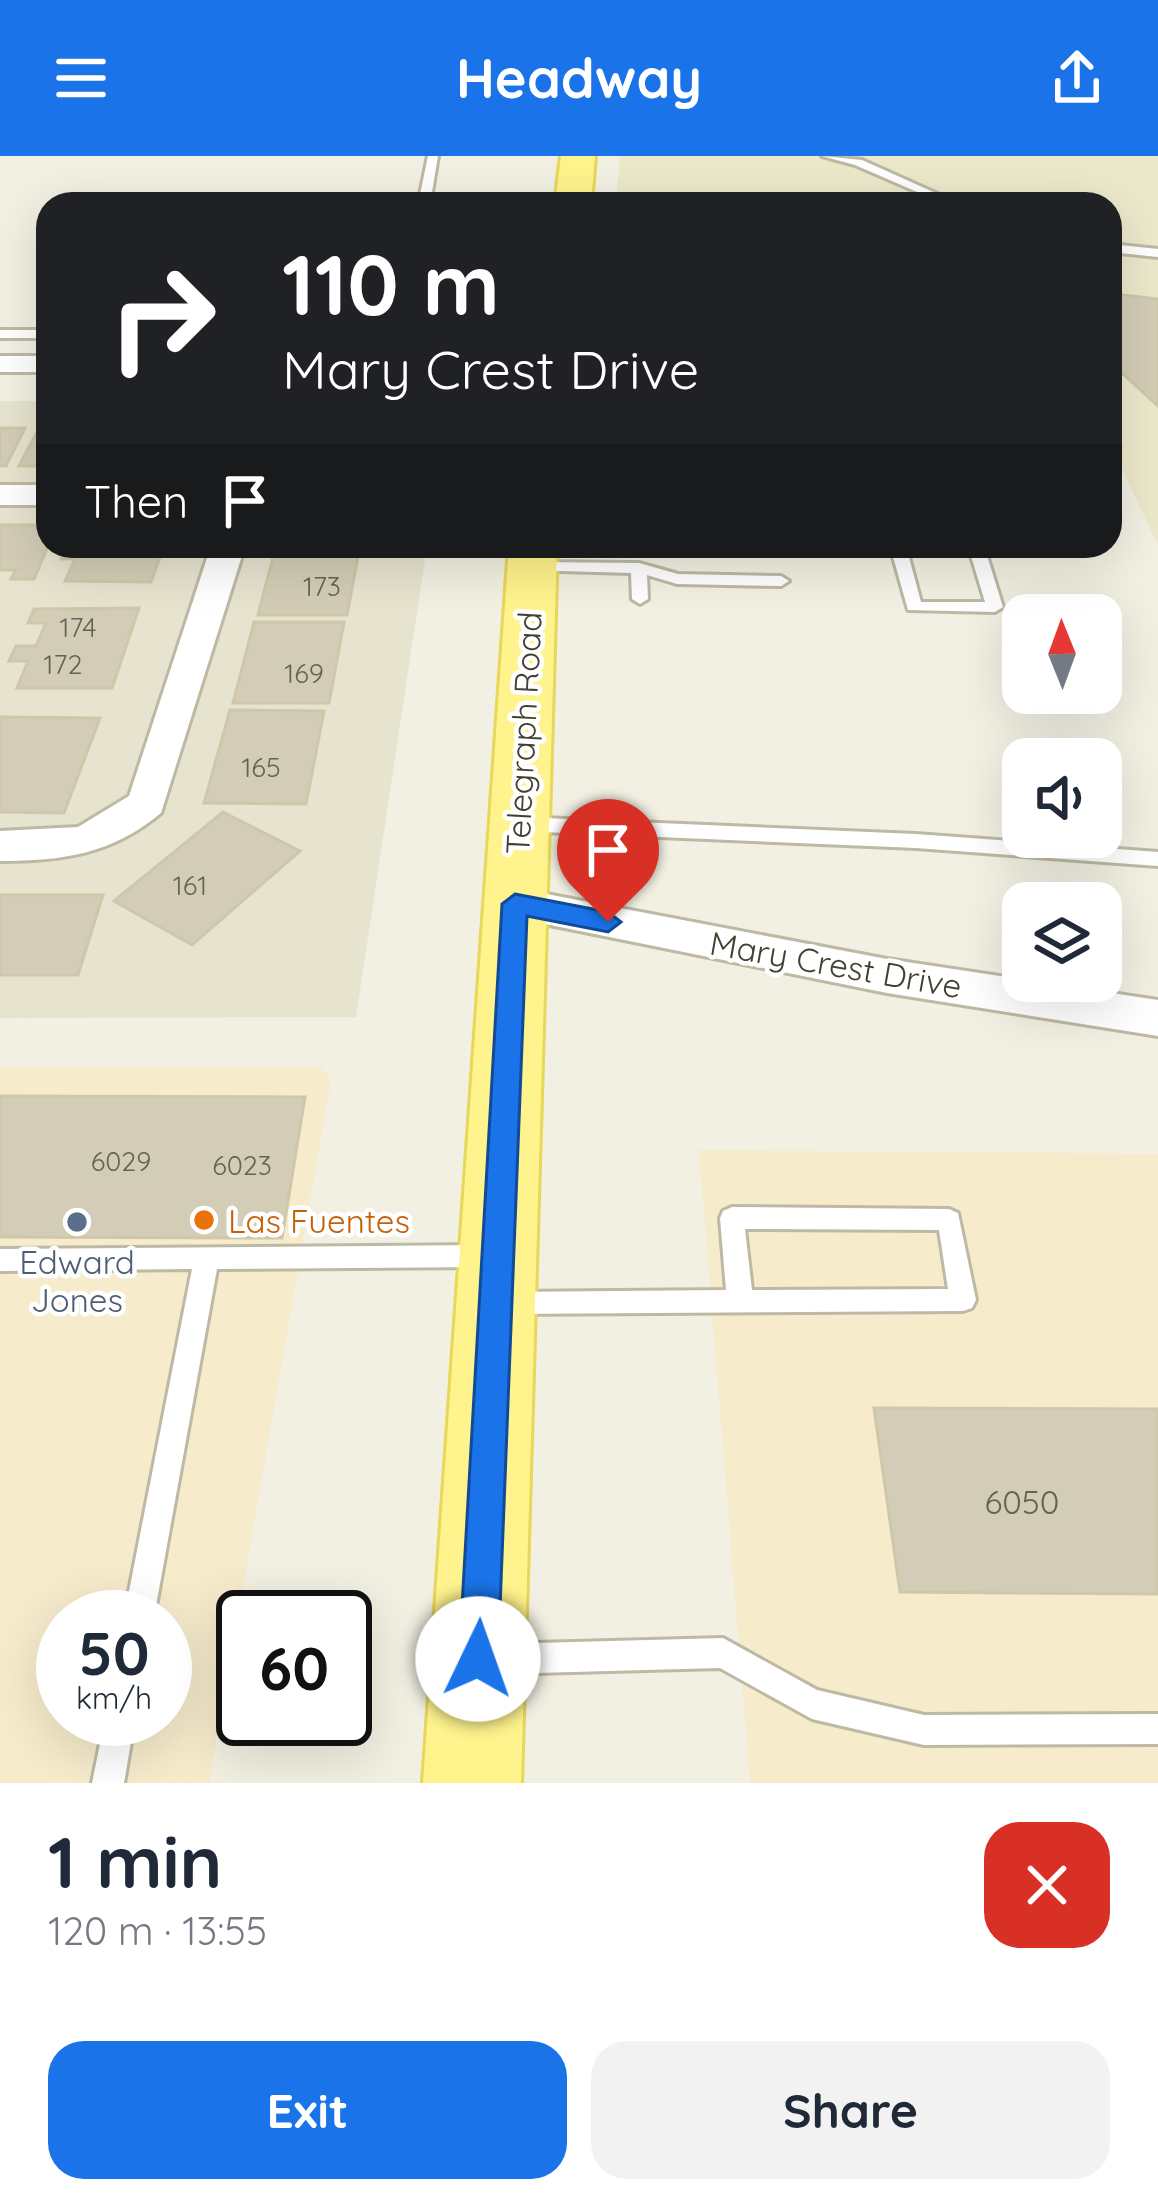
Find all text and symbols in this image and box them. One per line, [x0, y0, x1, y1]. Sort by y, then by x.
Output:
text: Headway [456, 44, 702, 112]
icon: menu [48, 45, 114, 111]
icon: share [1044, 45, 1110, 111]
text: 110 m [282, 231, 500, 336]
icon: right [84, 240, 240, 396]
text: Mary Crest Drive [282, 335, 699, 403]
icon: arrive [212, 468, 278, 534]
text: Then [84, 473, 188, 529]
house number: 173 [303, 569, 341, 603]
north arrow [1002, 594, 1122, 714]
map controls [1002, 594, 1122, 1002]
house number: 174 [60, 610, 97, 644]
street label: Telegraph Road [496, 611, 550, 855]
house number: 172 [44, 647, 82, 681]
house number: 169 [284, 656, 324, 690]
button: sound [1002, 738, 1122, 858]
house number: 165 [241, 750, 281, 784]
pin [557, 799, 659, 922]
icon: arrive [575, 817, 641, 883]
house number: 161 [173, 868, 207, 902]
button: layers [1002, 882, 1122, 1002]
street label: Mary Crest Drive [707, 922, 965, 1006]
house number: 6029 [91, 1144, 151, 1178]
house number: 6023 [212, 1148, 272, 1182]
place label: Las Fuentes [228, 1200, 410, 1241]
marker: Las Fuentes [191, 1207, 217, 1233]
marker: Edward Jones [64, 1209, 90, 1235]
place label: Edward Jones [19, 1241, 135, 1320]
house number: 6050 [984, 1481, 1060, 1522]
speed limit sign: 60 [216, 1590, 372, 1746]
position arrow [415, 1596, 541, 1722]
text: 50 [78, 1615, 150, 1690]
text: km/h [76, 1679, 152, 1717]
text: 1 min [48, 1816, 222, 1906]
button: close [984, 1822, 1110, 1948]
text: 120 m · 13:55 [48, 1906, 267, 1955]
button: Exit [48, 2041, 567, 2179]
button: Share [591, 2041, 1110, 2179]

